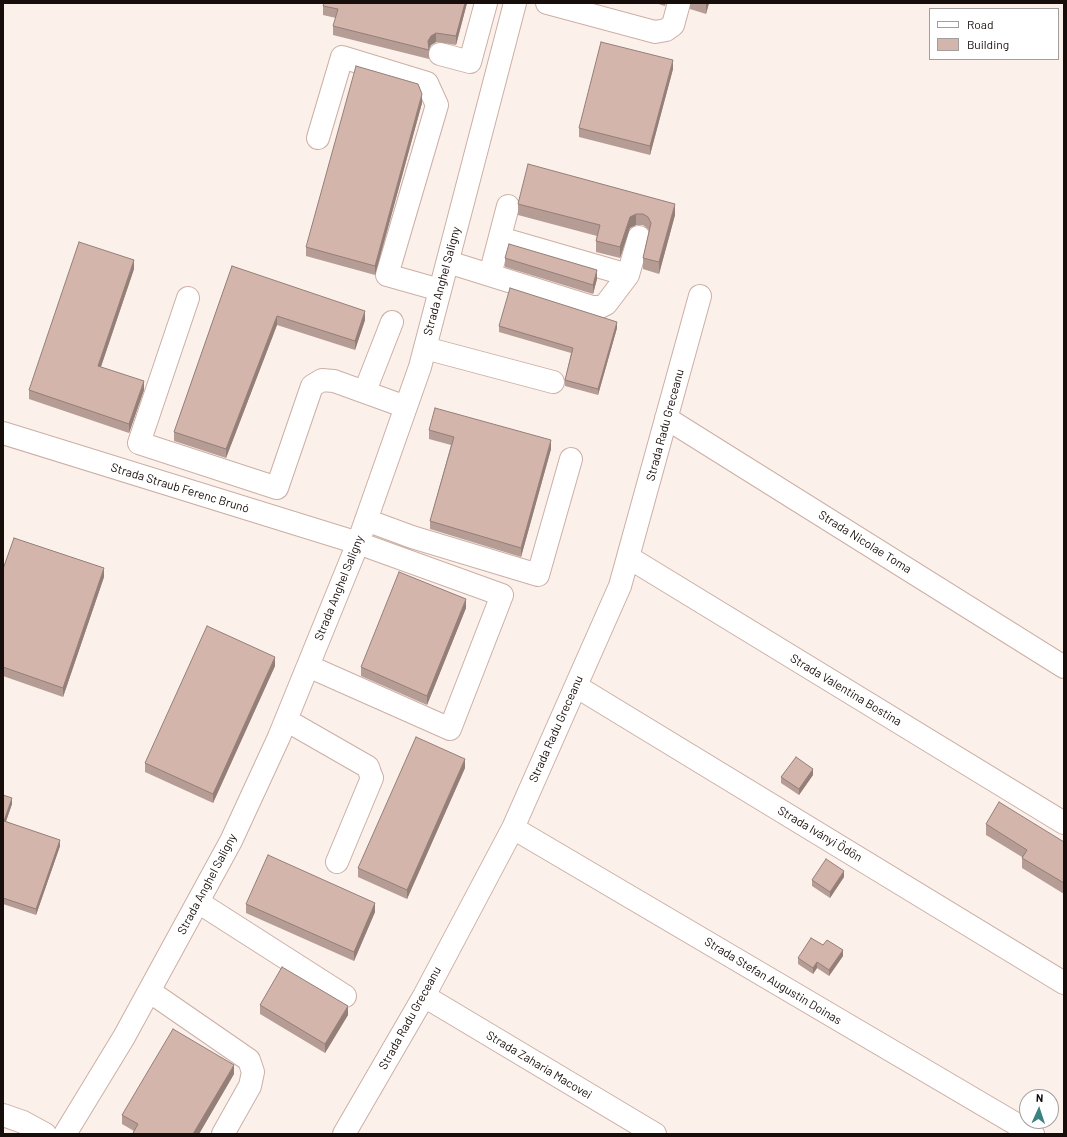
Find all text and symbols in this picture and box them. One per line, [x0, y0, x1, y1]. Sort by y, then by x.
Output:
legend [929, 8, 1059, 60]
text: Road [967, 17, 994, 31]
text: Building [967, 37, 1009, 51]
street label: Strada Anghel Saligny [421, 225, 463, 337]
street label: Strada Radu Greceanu [643, 367, 687, 483]
street label: Strada Straub Ferenc Brunó [109, 460, 251, 516]
street label: Strada Nicolae Toma [816, 508, 914, 576]
street label: Strada Anghel Saligny [311, 533, 367, 643]
street label: Strada Valentina Bostina [788, 651, 904, 729]
street label: Strada Radu Greceanu [526, 673, 586, 785]
street label: Strada Iványi Ödön [775, 803, 865, 865]
street label: Strada Anghel Saligny [174, 831, 240, 937]
street label: Strada Stefan Augustin Doinas [702, 934, 844, 1028]
street label: Strada Radu Greceanu [376, 964, 444, 1072]
street label: Strada Zaharia Macovei [484, 1028, 594, 1102]
north arrow [1019, 1089, 1059, 1129]
text: N [1036, 1091, 1044, 1104]

